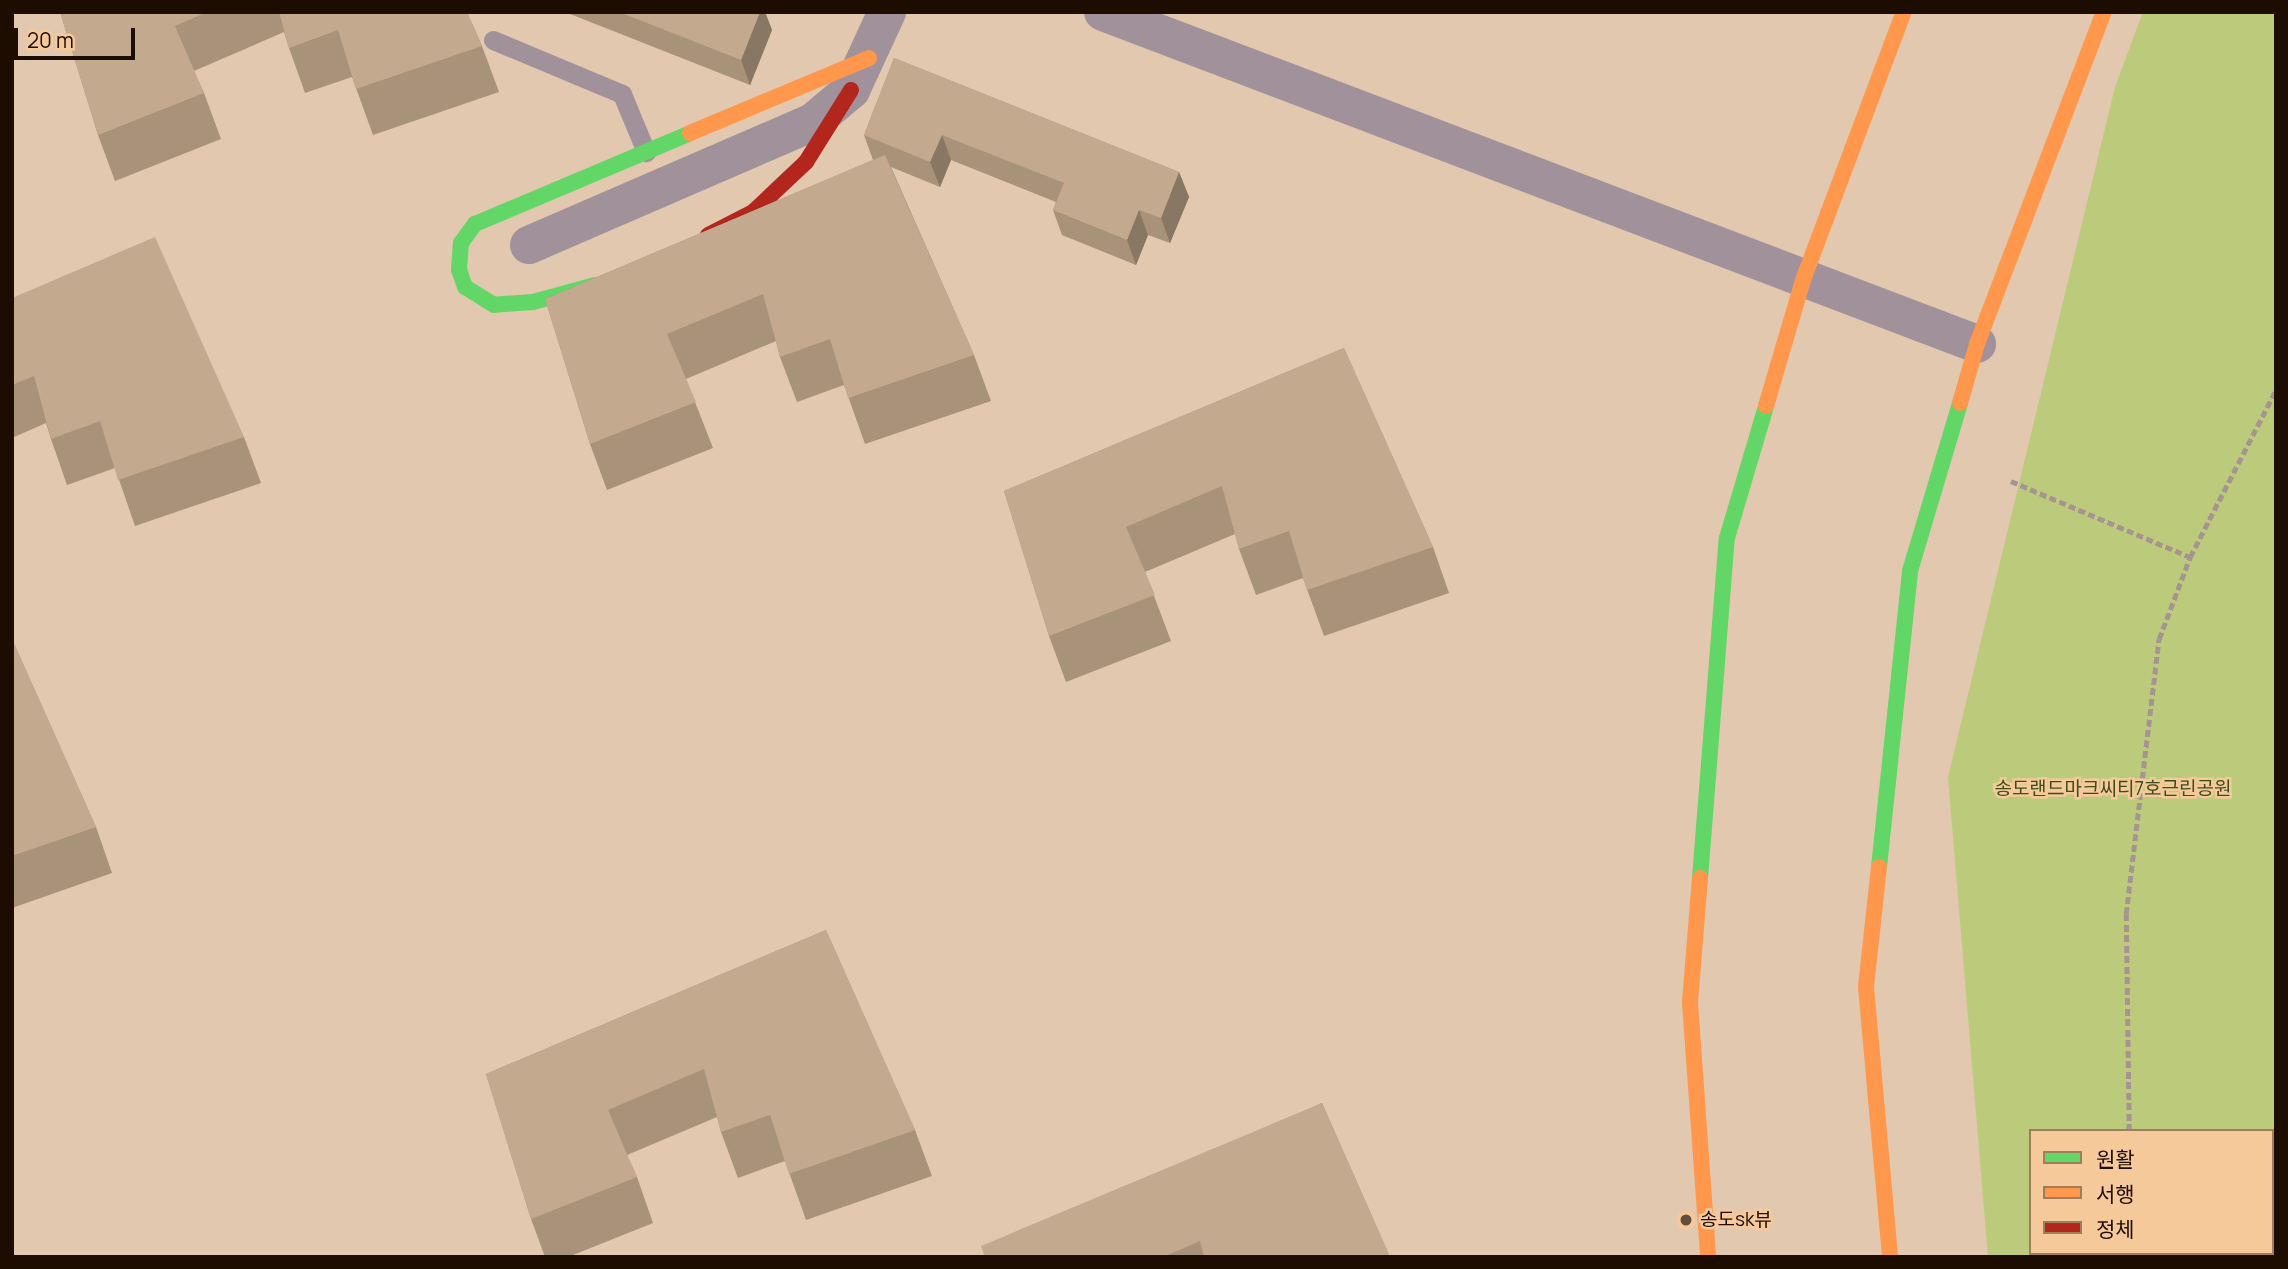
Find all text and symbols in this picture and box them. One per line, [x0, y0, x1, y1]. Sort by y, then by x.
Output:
scale bar [18, 14, 138, 58]
text: 20 m [27, 26, 74, 54]
park label: 송도랜드마크씨티7호근린공원 [1995, 778, 2231, 800]
legend [2029, 1129, 2274, 1255]
text: 원활 [2096, 1145, 2135, 1173]
text: 서행 [2096, 1180, 2135, 1208]
place label: 송도sk뷰 [1700, 1209, 1772, 1231]
marker: 송도sk뷰 [1678, 1212, 1694, 1228]
text: 정체 [2096, 1215, 2135, 1243]

